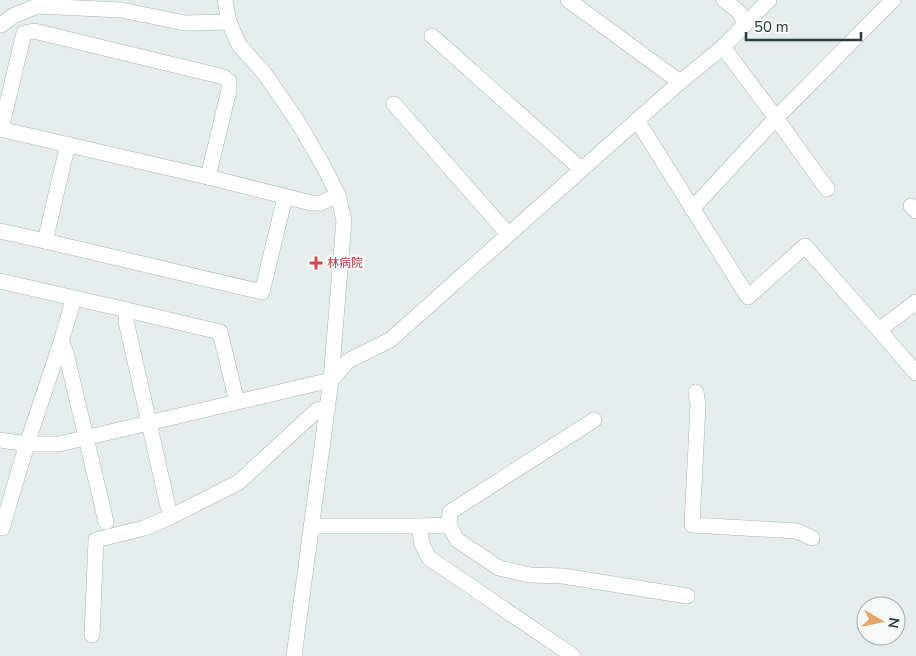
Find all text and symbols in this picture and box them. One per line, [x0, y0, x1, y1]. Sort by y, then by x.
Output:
scale bar [746, 10, 861, 42]
text: 50 m [754, 17, 789, 37]
place label: 林病院 [327, 255, 363, 271]
marker: 林病院 [309, 256, 323, 270]
north arrow [856, 596, 906, 646]
text: N [883, 616, 904, 630]

